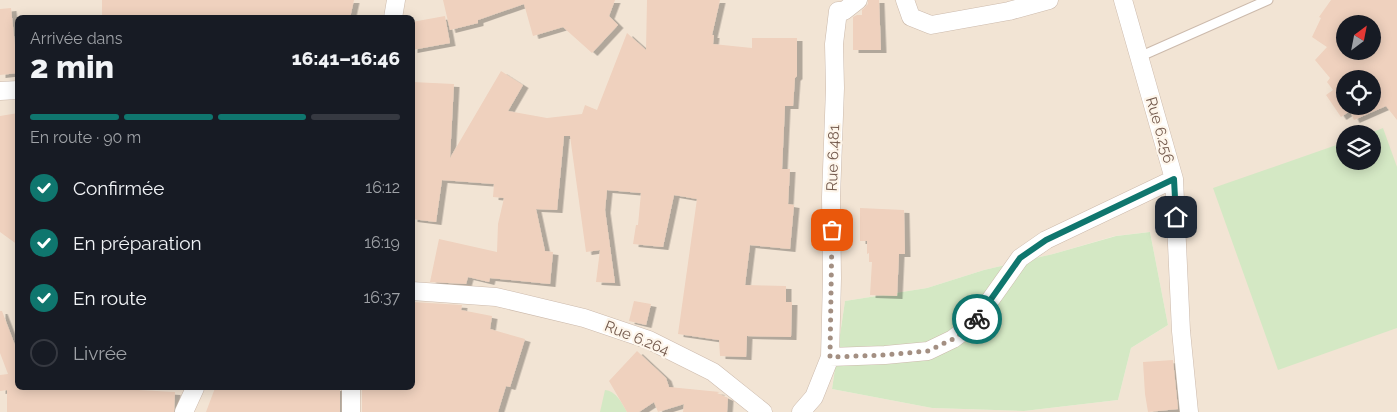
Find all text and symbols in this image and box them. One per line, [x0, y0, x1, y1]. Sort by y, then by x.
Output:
north arrow [1336, 15, 1381, 60]
map controls [1336, 15, 1381, 170]
text: Arrivée dans [30, 29, 122, 48]
text: 16:41–16:46 [292, 47, 400, 69]
text: 2 min [30, 48, 114, 85]
button: locate [1336, 70, 1381, 115]
street label: Rue 6.256 [1142, 95, 1178, 165]
street label: Rue 6.481 [823, 124, 843, 192]
button: layers [1336, 125, 1381, 170]
text: En route · 90 m [30, 128, 141, 147]
icon: check [30, 174, 58, 202]
text: Confirmée [73, 177, 164, 199]
text: 16:12 [365, 178, 400, 197]
pin [1155, 196, 1197, 238]
icon: home [1162, 203, 1190, 231]
pin [811, 209, 853, 251]
icon: bag [818, 216, 846, 244]
icon: check [30, 229, 58, 257]
text: En préparation [73, 232, 202, 254]
text: 16:19 [364, 233, 400, 252]
icon: check [30, 284, 58, 312]
text: En route [73, 287, 147, 309]
text: 16:37 [363, 288, 400, 307]
courier [952, 294, 1002, 344]
icon: bike [963, 305, 991, 333]
street label: Rue 6.264 [602, 317, 672, 359]
text: Livrée [73, 342, 127, 364]

